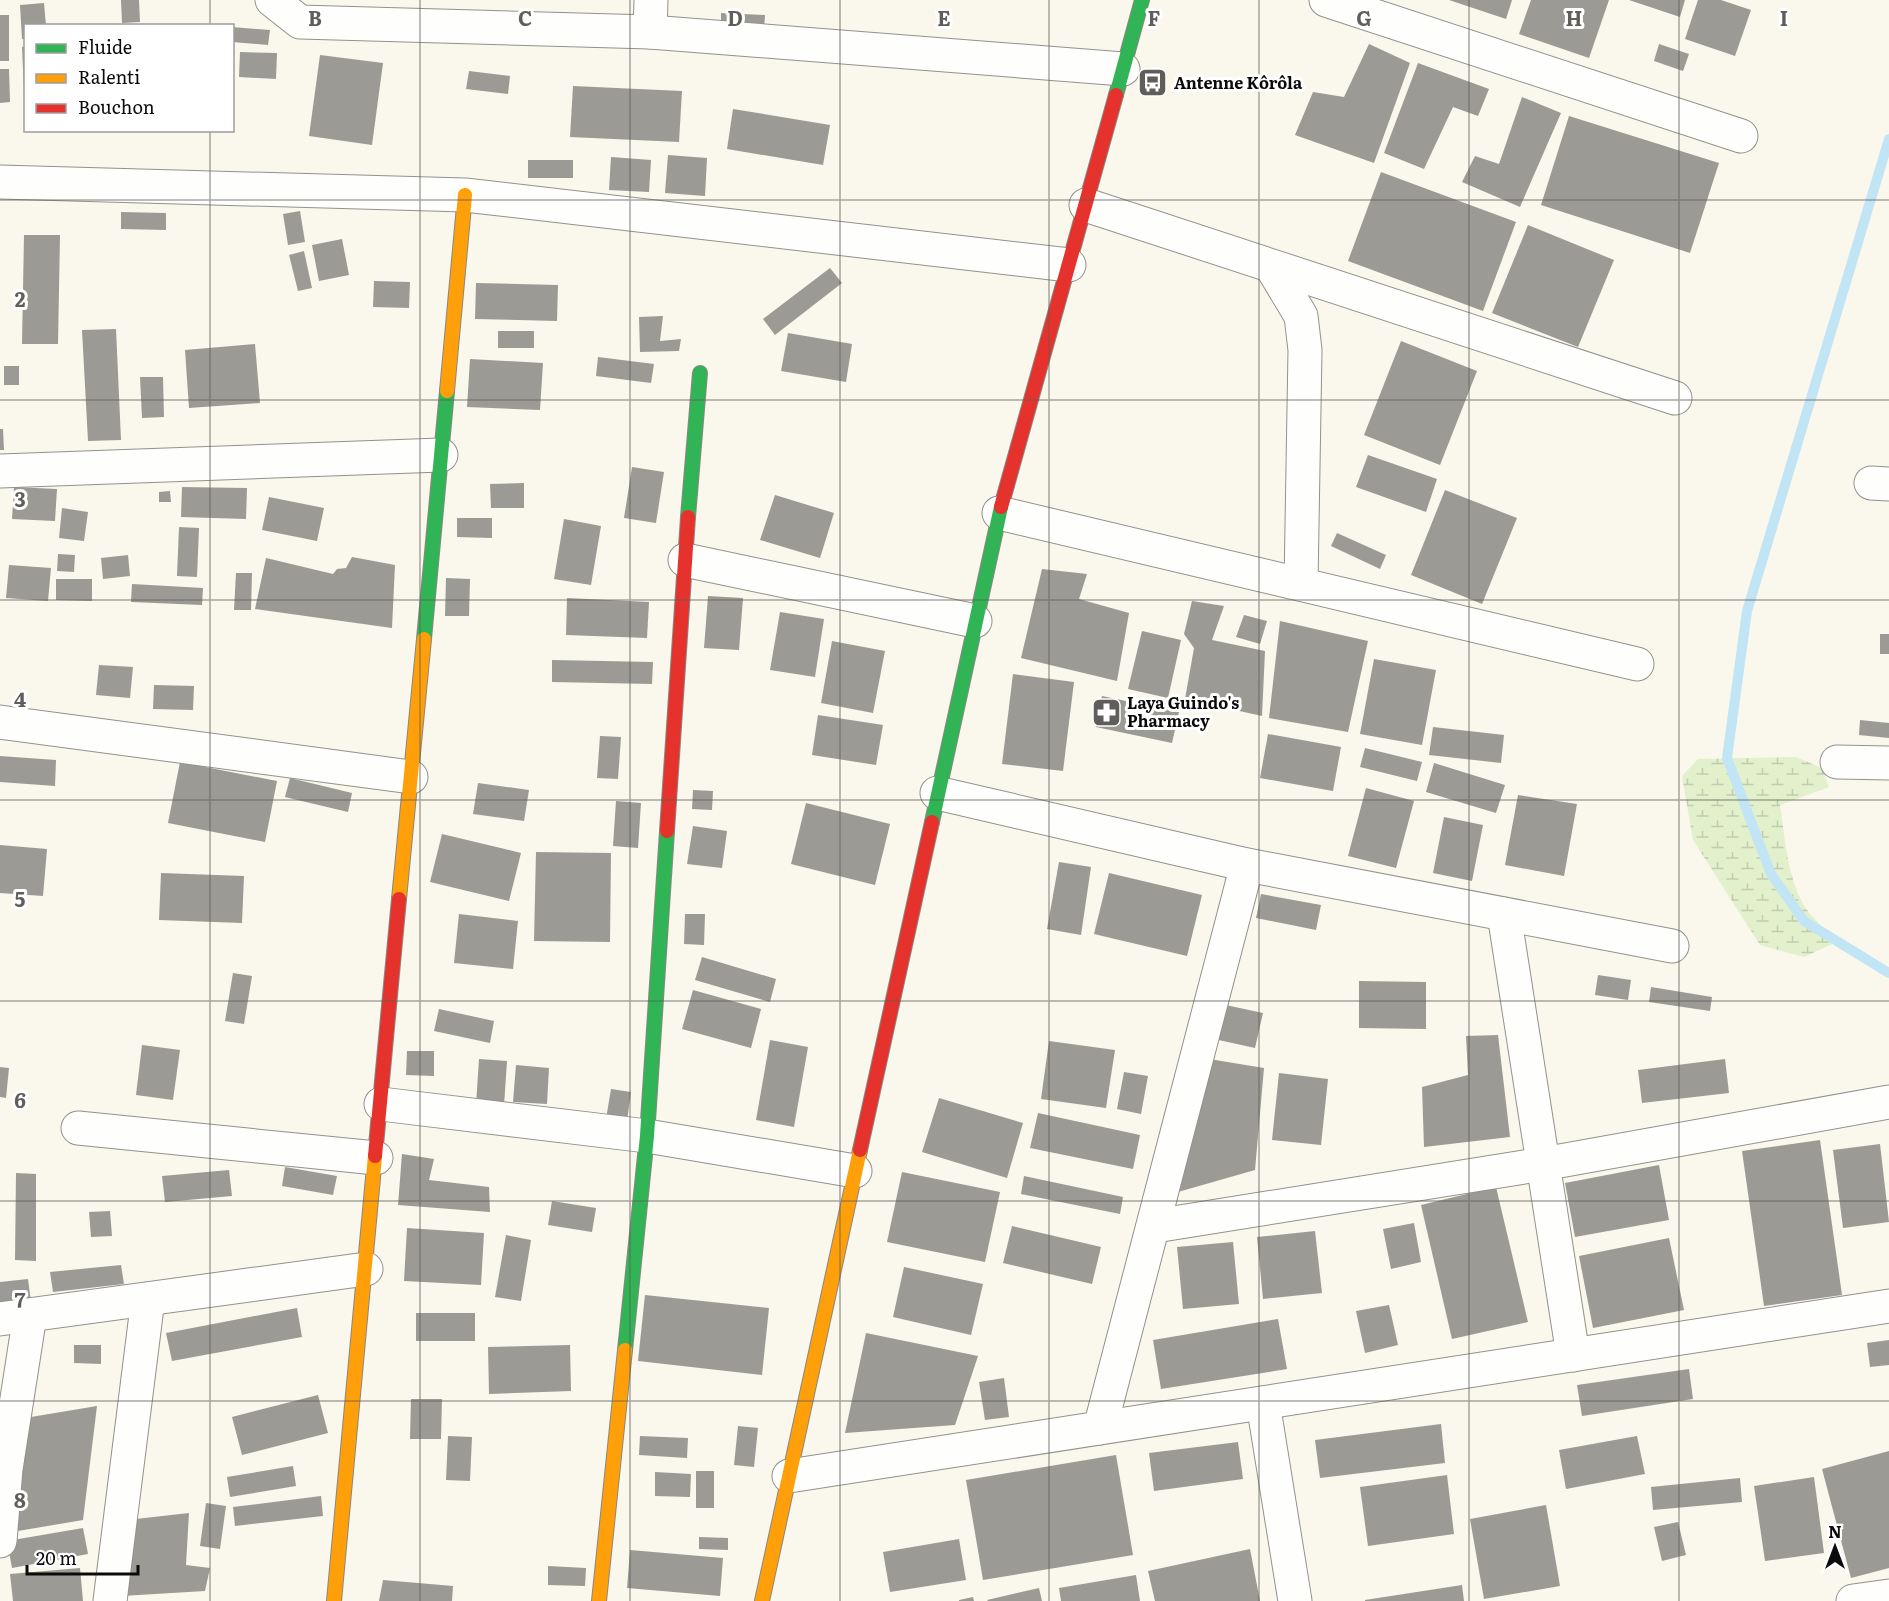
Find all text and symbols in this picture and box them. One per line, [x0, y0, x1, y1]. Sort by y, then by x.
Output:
text: B [308, 2, 322, 32]
text: C [518, 2, 532, 32]
text: D [727, 2, 743, 32]
text: E [937, 2, 951, 32]
text: F [1148, 2, 1161, 32]
text: G [1356, 2, 1372, 32]
text: H [1566, 2, 1582, 32]
text: I [1780, 2, 1788, 32]
legend [24, 24, 234, 132]
text: Fluide [78, 33, 132, 60]
text: Ralenti [78, 63, 140, 90]
bus stop icon: Antenne Kôrôla [1137, 67, 1169, 99]
place label: Antenne Kôrôla [1174, 70, 1303, 94]
text: Bouchon [78, 93, 155, 120]
text: 2 [15, 283, 26, 313]
text: 3 [14, 483, 26, 513]
text: 4 [14, 683, 26, 713]
place label: Laya Guindo's Pharmacy [1127, 690, 1239, 732]
pharmacy icon: Laya Guindo's Pharmacy [1090, 696, 1122, 728]
text: 5 [15, 883, 26, 913]
text: 6 [14, 1084, 26, 1114]
text: 7 [15, 1284, 26, 1314]
text: 8 [14, 1484, 26, 1514]
north arrow [1805, 1517, 1865, 1577]
text: N [1828, 1519, 1842, 1543]
scale bar [27, 1538, 138, 1576]
text: 20 m [36, 1544, 77, 1571]

